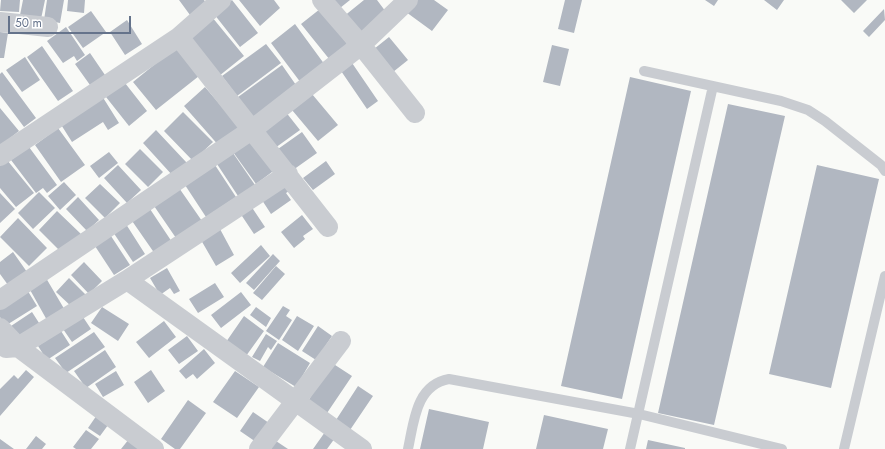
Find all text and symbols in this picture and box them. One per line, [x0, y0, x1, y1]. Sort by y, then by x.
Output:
scale bar [10, 8, 133, 34]
text: 50 m [15, 14, 42, 32]

